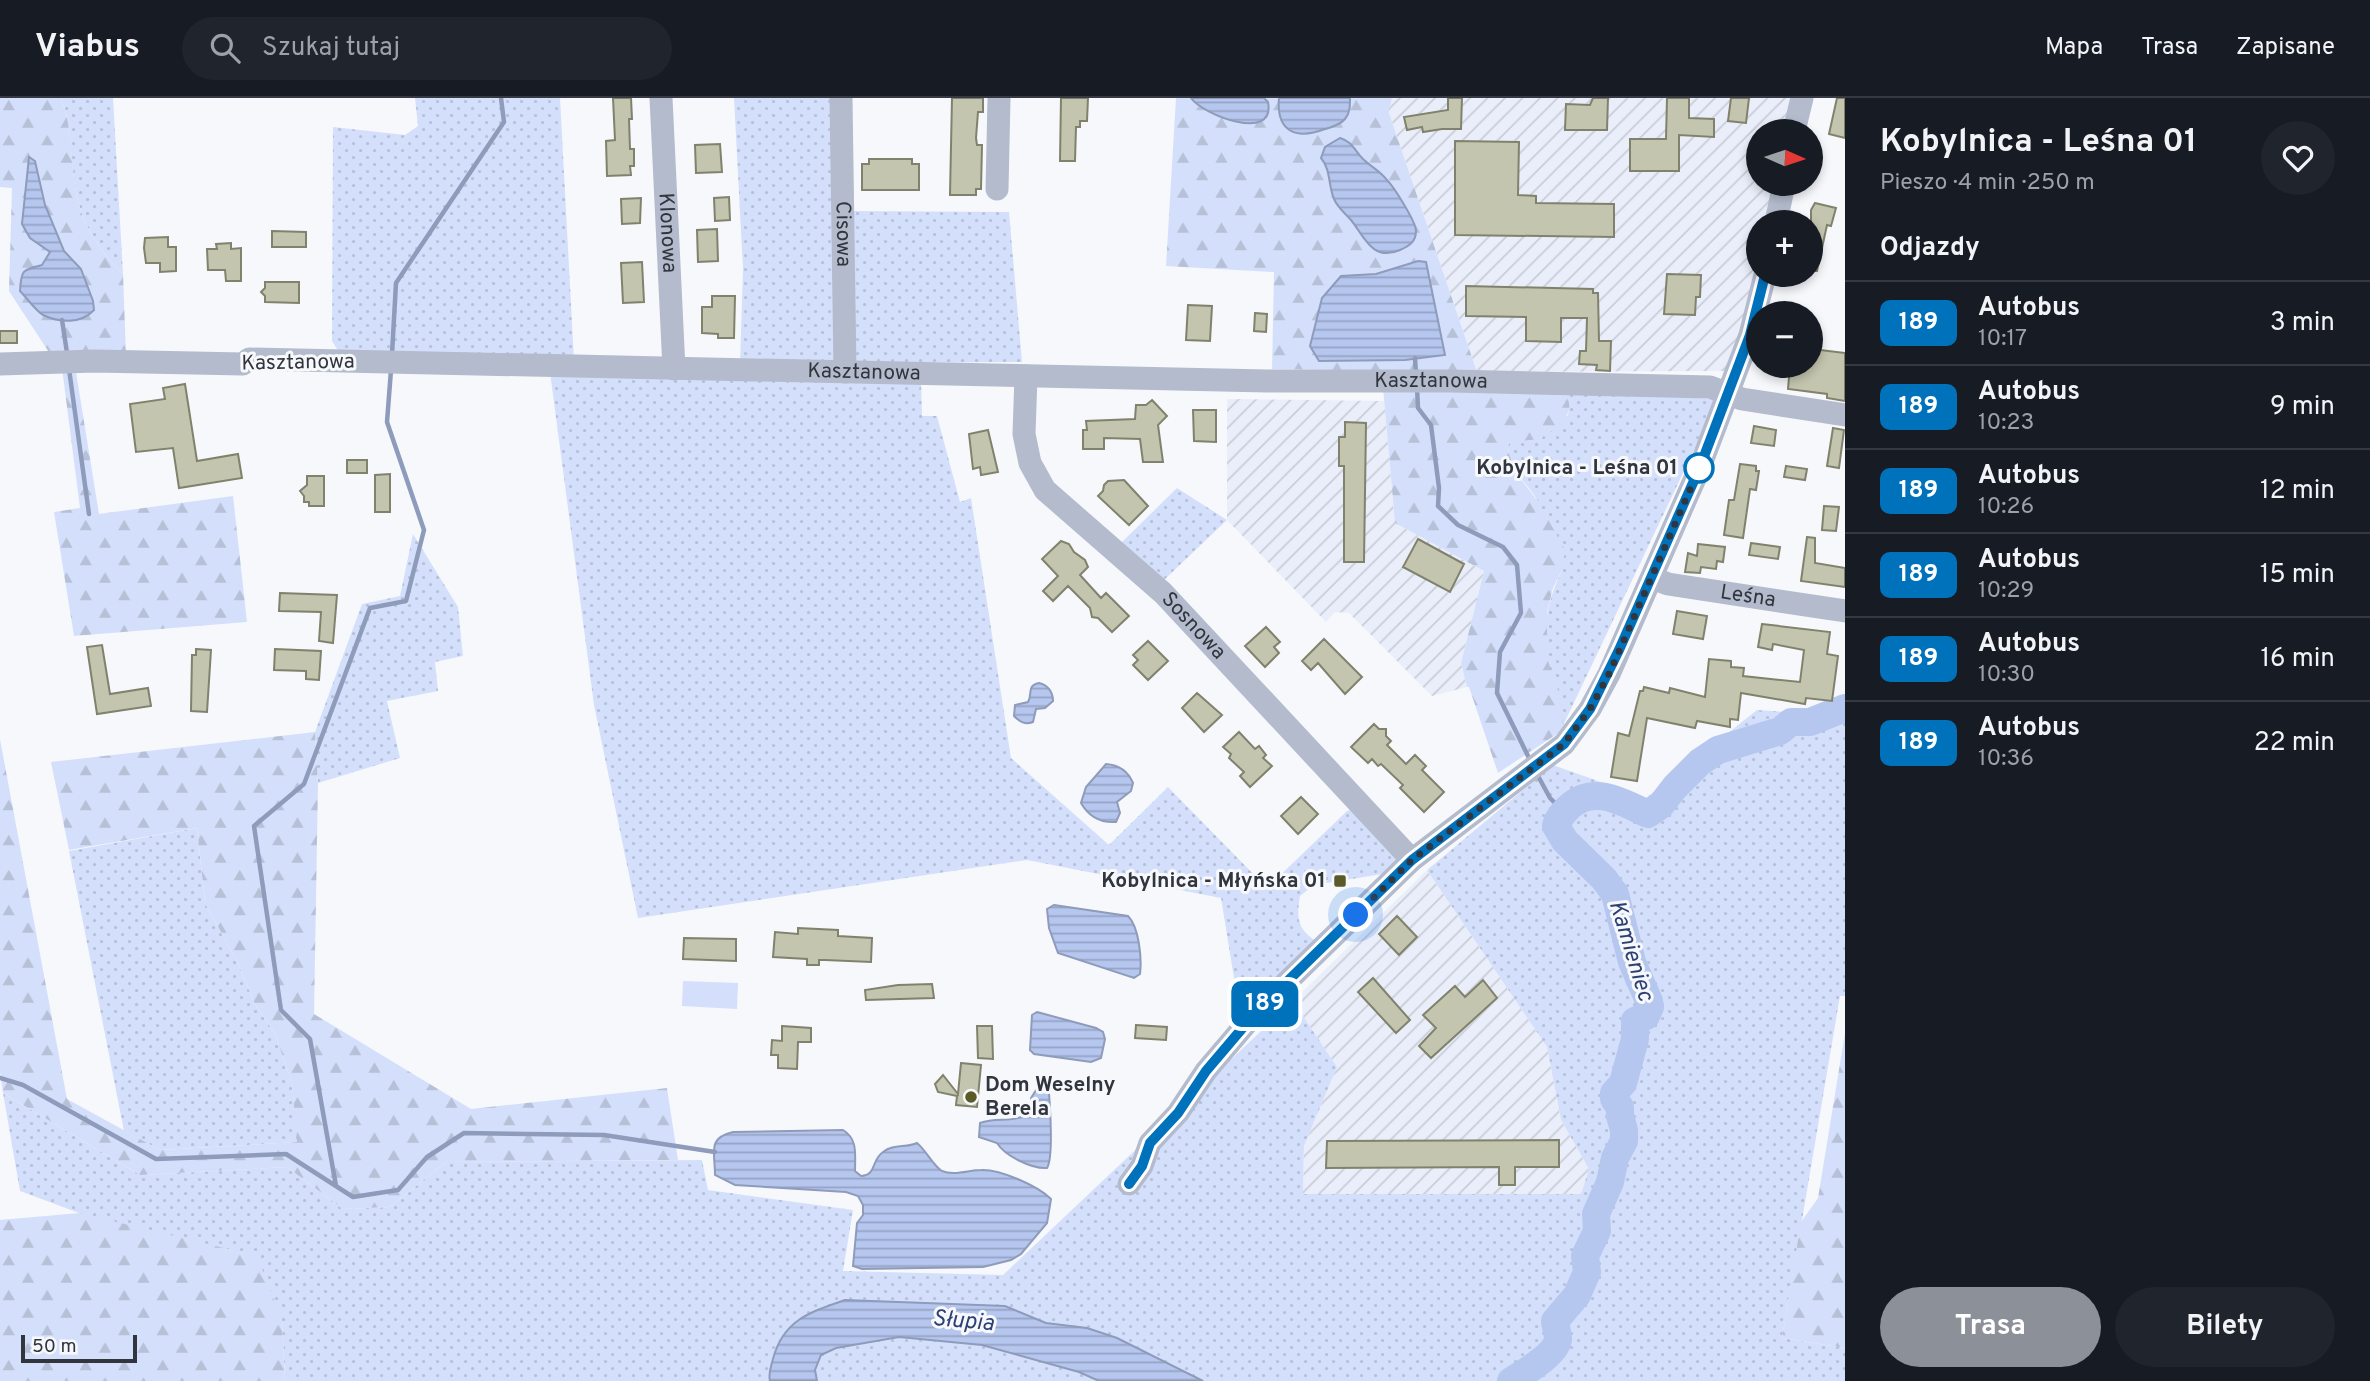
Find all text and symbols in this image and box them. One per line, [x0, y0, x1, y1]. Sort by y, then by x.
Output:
search box [182, 17, 672, 80]
text: Viabus [35, 27, 140, 69]
icon: search [206, 29, 244, 67]
text: Szukaj tutaj [262, 32, 400, 65]
text: Mapa [2045, 33, 2103, 63]
text: Trasa [2141, 33, 2198, 63]
text: Zapisane [2236, 33, 2335, 63]
north arrow [1746, 119, 1824, 196]
map controls [1746, 119, 1823, 378]
button: heart [2261, 121, 2335, 195]
text: Kobylnica - Leśna 01 [1880, 122, 2197, 164]
text: Pieszo · 4 min · 250 m [1880, 169, 2095, 198]
street label: Klonowa [652, 192, 683, 274]
street label: Cisowa [829, 201, 857, 267]
button: + [1746, 210, 1823, 287]
text: Odjazdy [1880, 232, 1980, 265]
text: Autobus [1978, 292, 2080, 325]
button: − [1746, 301, 1823, 378]
text: 3 min [2270, 307, 2335, 340]
text: 189 [1899, 308, 1938, 338]
text: 10:17 [1978, 325, 2027, 354]
street label: Kasztanowa [241, 349, 355, 377]
street label: Kasztanowa [807, 358, 921, 387]
street label: Kasztanowa [1374, 367, 1488, 395]
text: Autobus [1978, 376, 2080, 409]
text: 9 min [2270, 391, 2335, 424]
text: 189 [1899, 392, 1938, 422]
text: 10:23 [1978, 409, 2034, 438]
marker: Kobylnica - Leśna 01 [1684, 453, 1714, 483]
place label: Kobylnica - Leśna 01 [1476, 455, 1678, 482]
text: Autobus [1978, 460, 2080, 493]
text: 12 min [2260, 475, 2335, 508]
text: 189 [1899, 476, 1938, 506]
text: 10:26 [1978, 493, 2034, 522]
text: Autobus [1978, 544, 2080, 577]
text: 15 min [2260, 559, 2335, 592]
text: 189 [1899, 560, 1938, 590]
text: 10:29 [1978, 577, 2034, 606]
street label: Leśna [1718, 579, 1778, 614]
street label: Sosnowa [1155, 586, 1232, 665]
text: Autobus [1978, 628, 2080, 661]
text: 16 min [2260, 643, 2335, 676]
text: 189 [1899, 644, 1938, 674]
text: 10:30 [1978, 661, 2035, 690]
text: Autobus [1978, 712, 2080, 745]
text: 22 min [2254, 727, 2335, 760]
text: 189 [1899, 728, 1938, 758]
text: 10:36 [1978, 745, 2034, 774]
place label: Kobylnica - Młyńska 01 [1101, 868, 1326, 895]
marker: Kobylnica - Młyńska 01 [1332, 873, 1348, 889]
your location [1338, 897, 1373, 932]
water label: Kamieniec [1601, 897, 1659, 1006]
line badge: 189 [1225, 981, 1305, 1027]
text: 189 [1245, 989, 1285, 1019]
place label: Dom Weselny Berela [985, 1072, 1116, 1123]
marker: Dom Weselny Berela [963, 1089, 979, 1105]
button: Trasa [1880, 1287, 2101, 1367]
button: Bilety [2115, 1287, 2335, 1367]
water label: Słupia [931, 1305, 995, 1339]
scale bar [21, 1332, 136, 1364]
text: 50 m [32, 1335, 77, 1359]

